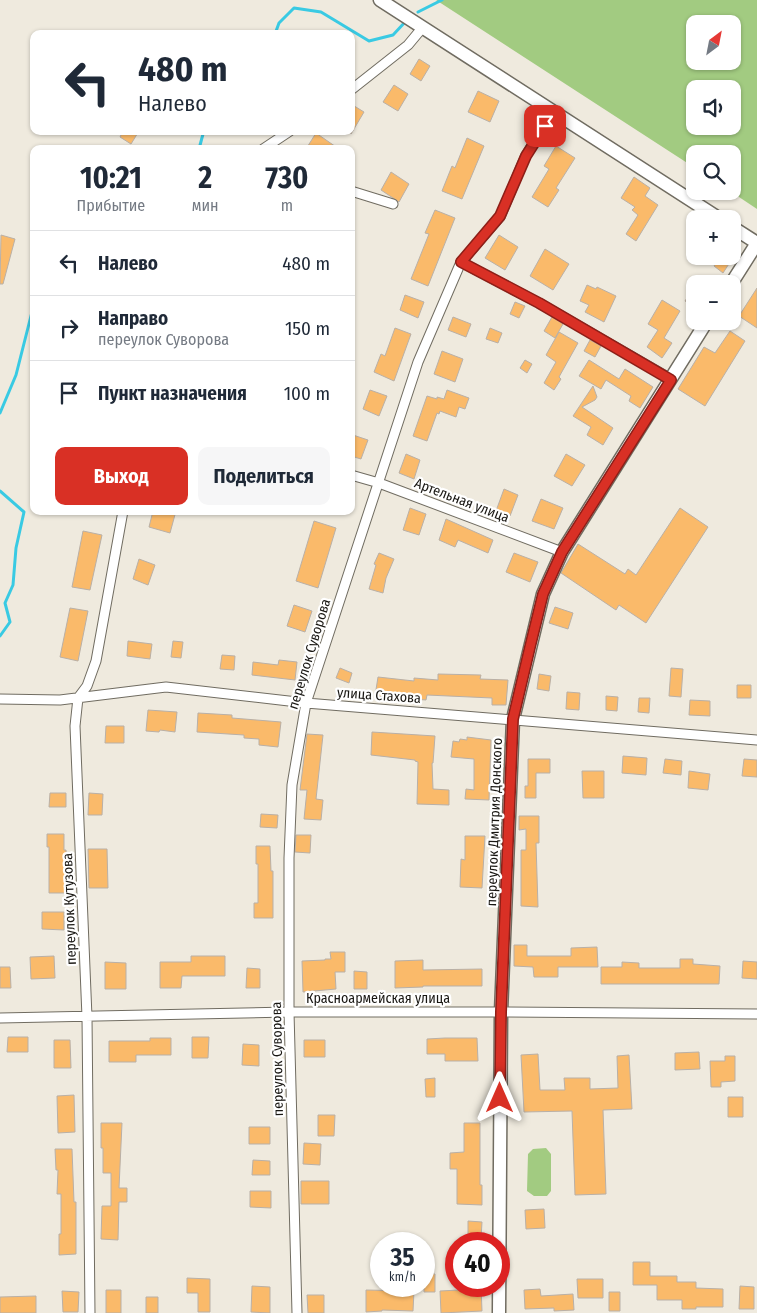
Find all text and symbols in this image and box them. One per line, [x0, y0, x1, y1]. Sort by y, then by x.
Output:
north arrow [686, 15, 741, 70]
map controls [686, 15, 741, 330]
text: 480 m [138, 48, 228, 90]
icon: left [55, 50, 120, 115]
button: sound [686, 80, 741, 135]
text: Налево [138, 90, 207, 117]
pin [524, 105, 566, 147]
icon: arrive [531, 112, 559, 140]
button: search [686, 145, 741, 200]
text: 10:21 [80, 160, 142, 196]
text: 2 [198, 160, 212, 196]
text: 730 [265, 160, 308, 196]
text: Прибытие [77, 196, 145, 215]
text: мин [192, 196, 219, 215]
text: m [281, 196, 293, 215]
button: + [686, 210, 741, 265]
icon: left [55, 249, 83, 277]
text: Налево [98, 252, 158, 275]
text: 480 m [282, 252, 330, 275]
button: − [686, 275, 741, 330]
text: Направо [98, 307, 168, 330]
icon: right [55, 314, 83, 342]
text: 150 m [285, 317, 330, 340]
text: переулок Суворова [98, 330, 229, 349]
icon: arrive [55, 379, 83, 407]
text: Пункт назначения [98, 382, 247, 405]
text: 100 m [284, 382, 330, 405]
button: Выход [55, 447, 188, 505]
button: Поделиться [198, 447, 330, 505]
street label: Артельная улица [412, 475, 512, 526]
street label: переулок Суворова [285, 597, 334, 711]
street label: улица Стахова [336, 684, 422, 707]
street label: переулок Дмитрия Донского [483, 737, 506, 907]
street label: переулок Кутузова [59, 853, 80, 965]
street label: Красноармейская улица [306, 990, 450, 1007]
street label: переулок Суворова [268, 1001, 287, 1116]
position arrow [473, 1071, 525, 1123]
speed limit sign: 40 [445, 1232, 510, 1297]
text: 35 [390, 1243, 415, 1273]
text: km/h [389, 1270, 416, 1284]

